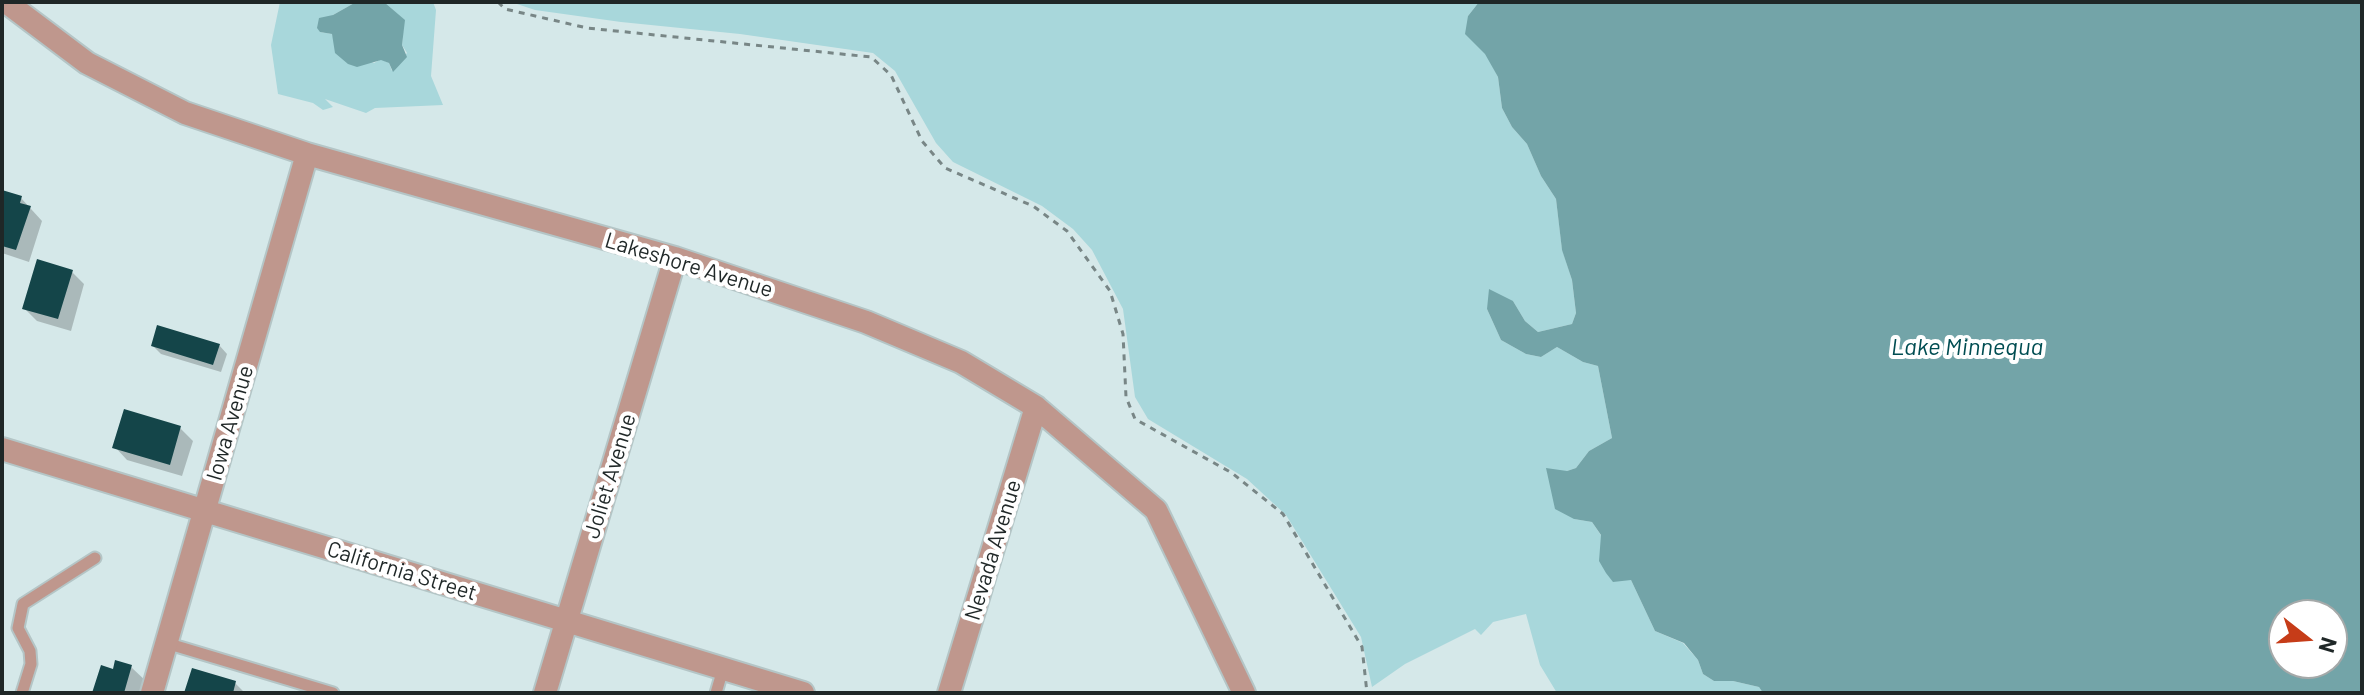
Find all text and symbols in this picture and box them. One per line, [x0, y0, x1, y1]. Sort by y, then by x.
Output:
street label: Lakeshore Avenue [602, 227, 776, 303]
water label: Lake Minnequa [1891, 333, 2043, 361]
street label: Iowa Avenue [201, 362, 259, 484]
street label: Joliet Avenue [578, 410, 642, 542]
street label: Nevada Avenue [959, 477, 1027, 623]
street label: California Street [324, 536, 480, 606]
north arrow [2268, 599, 2348, 679]
text: N [2314, 635, 2344, 656]

